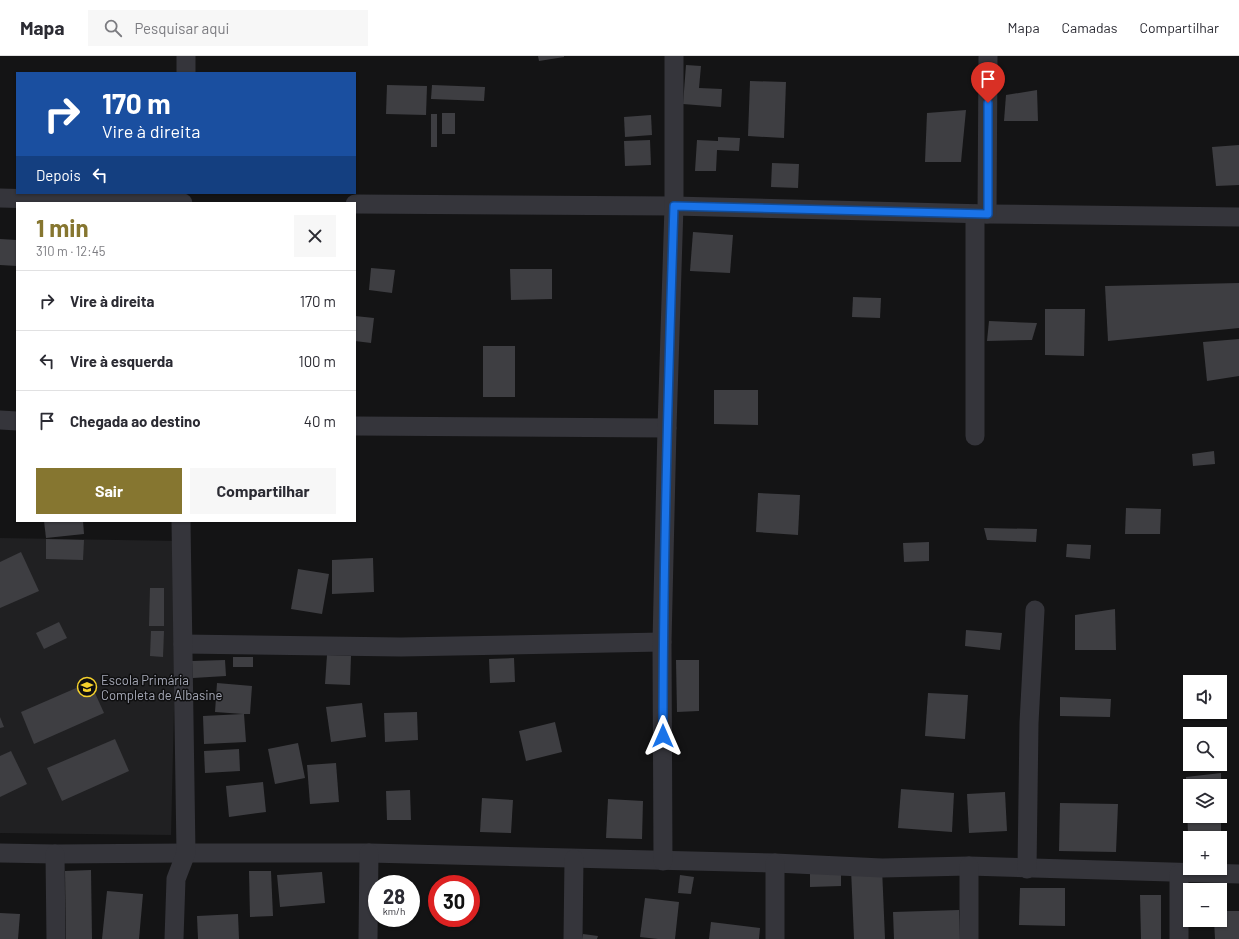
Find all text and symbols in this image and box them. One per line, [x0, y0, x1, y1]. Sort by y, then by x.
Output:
search box [88, 10, 368, 46]
text: Mapa [20, 16, 64, 39]
icon: search [102, 17, 124, 39]
text: Pesquisar aqui [134, 19, 229, 37]
text: Mapa [1008, 19, 1040, 36]
text: Camadas [1062, 19, 1117, 36]
text: Compartilhar [1139, 19, 1219, 36]
pin [971, 62, 1005, 103]
icon: arrive [977, 68, 999, 90]
text: 170 m [102, 86, 171, 120]
icon: right [36, 88, 88, 140]
text: Vire à direita [102, 120, 200, 142]
icon: left [89, 164, 111, 186]
text: Depois [36, 166, 81, 184]
text: 1 min [36, 213, 89, 242]
button: close [294, 215, 336, 257]
text: 310 m · 12:45 [36, 243, 106, 259]
icon: right [36, 290, 58, 312]
text: Vire à direita [70, 292, 154, 310]
text: 170 m [300, 292, 336, 310]
icon: left [36, 350, 58, 372]
text: Vire à esquerda [70, 352, 173, 370]
text: 100 m [298, 352, 336, 370]
icon: arrive [36, 410, 58, 432]
text: Chegada ao destino [70, 412, 201, 430]
text: 40 m [304, 412, 336, 430]
button: Sair [36, 468, 182, 514]
button: Compartilhar [190, 468, 336, 514]
place label: Escola Primária Completa de Albasine [101, 672, 222, 703]
map controls [1183, 675, 1227, 927]
button: sound [1183, 675, 1227, 719]
school or university icon: Escola Primária Completa de Albasine [76, 676, 98, 698]
position arrow [642, 715, 684, 757]
button: search [1183, 727, 1227, 771]
button: layers [1183, 779, 1227, 823]
button: + [1183, 831, 1227, 875]
speed limit sign: 30 [428, 875, 480, 927]
button: − [1183, 883, 1227, 927]
text: 28 [383, 884, 405, 908]
text: km/h [383, 905, 405, 917]

